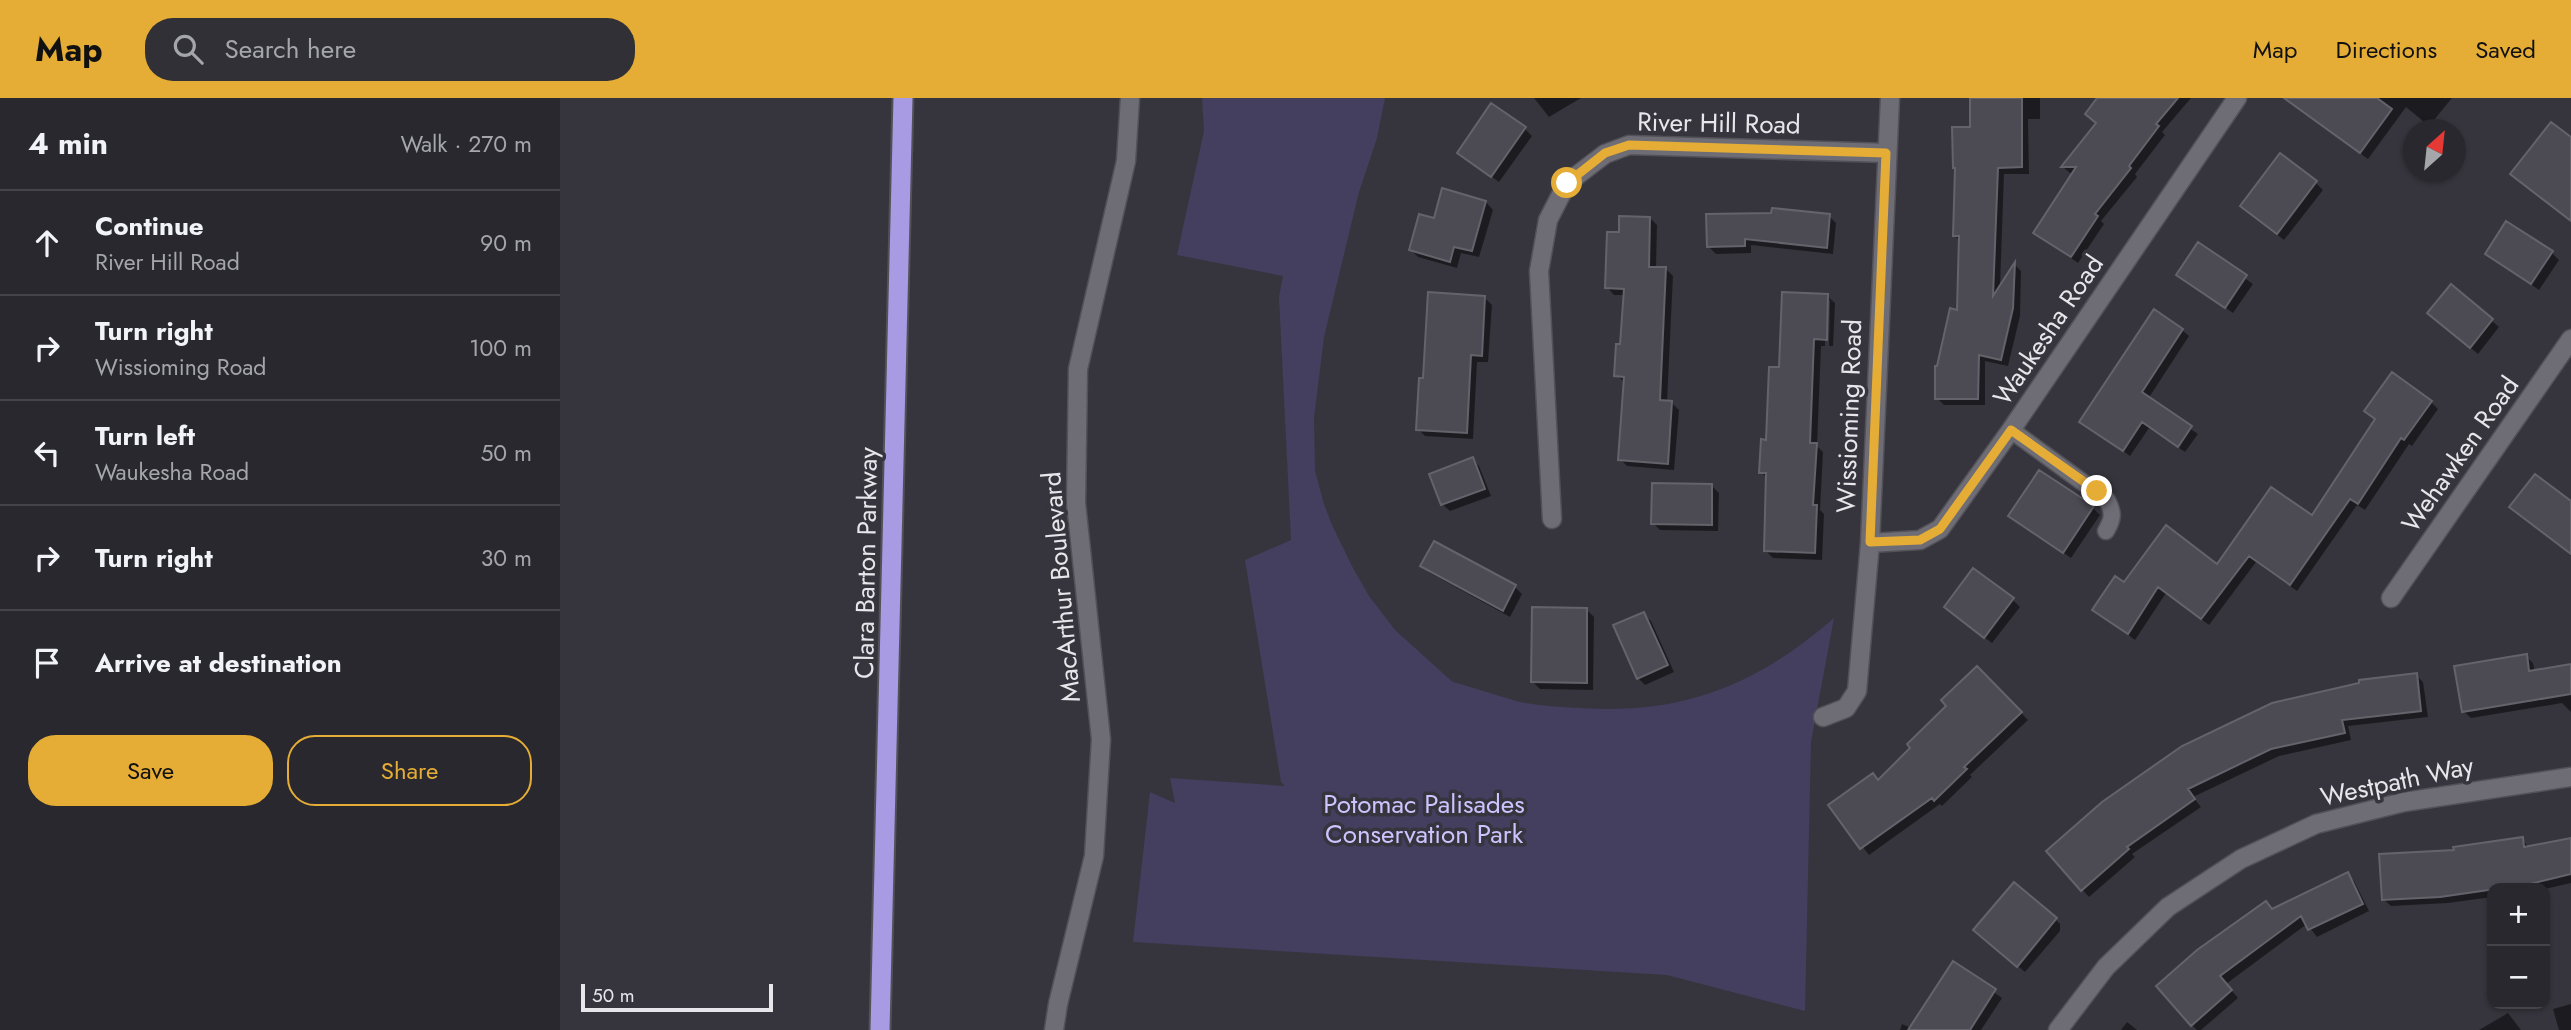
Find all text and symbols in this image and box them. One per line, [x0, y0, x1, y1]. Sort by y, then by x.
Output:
search box [145, 18, 635, 81]
text: Map [35, 26, 103, 73]
icon: search [169, 30, 207, 68]
text: Search here [225, 30, 356, 68]
text: Map [2253, 32, 2298, 67]
text: Directions [2336, 32, 2437, 67]
text: Saved [2475, 32, 2536, 67]
street label: River Hill Road [1637, 103, 1801, 143]
north arrow [2403, 119, 2466, 182]
text: 4 min [28, 122, 108, 165]
text: Walk · 270 m [401, 127, 532, 161]
route start [1551, 167, 1582, 198]
text: Continue [95, 207, 204, 245]
icon: ahead [28, 224, 66, 262]
text: 90 m [480, 226, 532, 260]
text: River Hill Road [95, 245, 240, 279]
street label: Waukesha Road [1984, 247, 2112, 413]
text: Turn right [95, 312, 213, 350]
street label: Wissioming Road [1827, 318, 1871, 514]
icon: right [28, 329, 66, 367]
text: 100 m [469, 331, 532, 365]
text: Wissioming Road [95, 350, 266, 384]
street label: Wehawken Road [2392, 368, 2528, 540]
text: Turn left [95, 417, 195, 455]
icon: left [28, 434, 66, 472]
text: 50 m [480, 436, 532, 470]
street label: Clara Barton Parkway [845, 446, 887, 679]
text: Waukesha Road [95, 455, 249, 489]
street label: MacArthur Boulevard [1032, 470, 1090, 704]
route end [2081, 475, 2112, 506]
icon: right [28, 539, 66, 577]
text: Turn right [95, 539, 213, 577]
text: 30 m [481, 541, 532, 575]
icon: arrive [28, 644, 66, 682]
text: Arrive at destination [95, 644, 342, 682]
button: Save [28, 735, 273, 806]
button: Share [287, 735, 532, 806]
street label: Westpath Way [2317, 746, 2478, 816]
park label: Potomac Palisades Conservation Park [1323, 785, 1525, 853]
map controls [2487, 883, 2550, 1009]
button: + [2487, 883, 2550, 946]
button: − [2487, 946, 2550, 1009]
scale bar [581, 981, 774, 1013]
text: 50 m [592, 982, 635, 1009]

